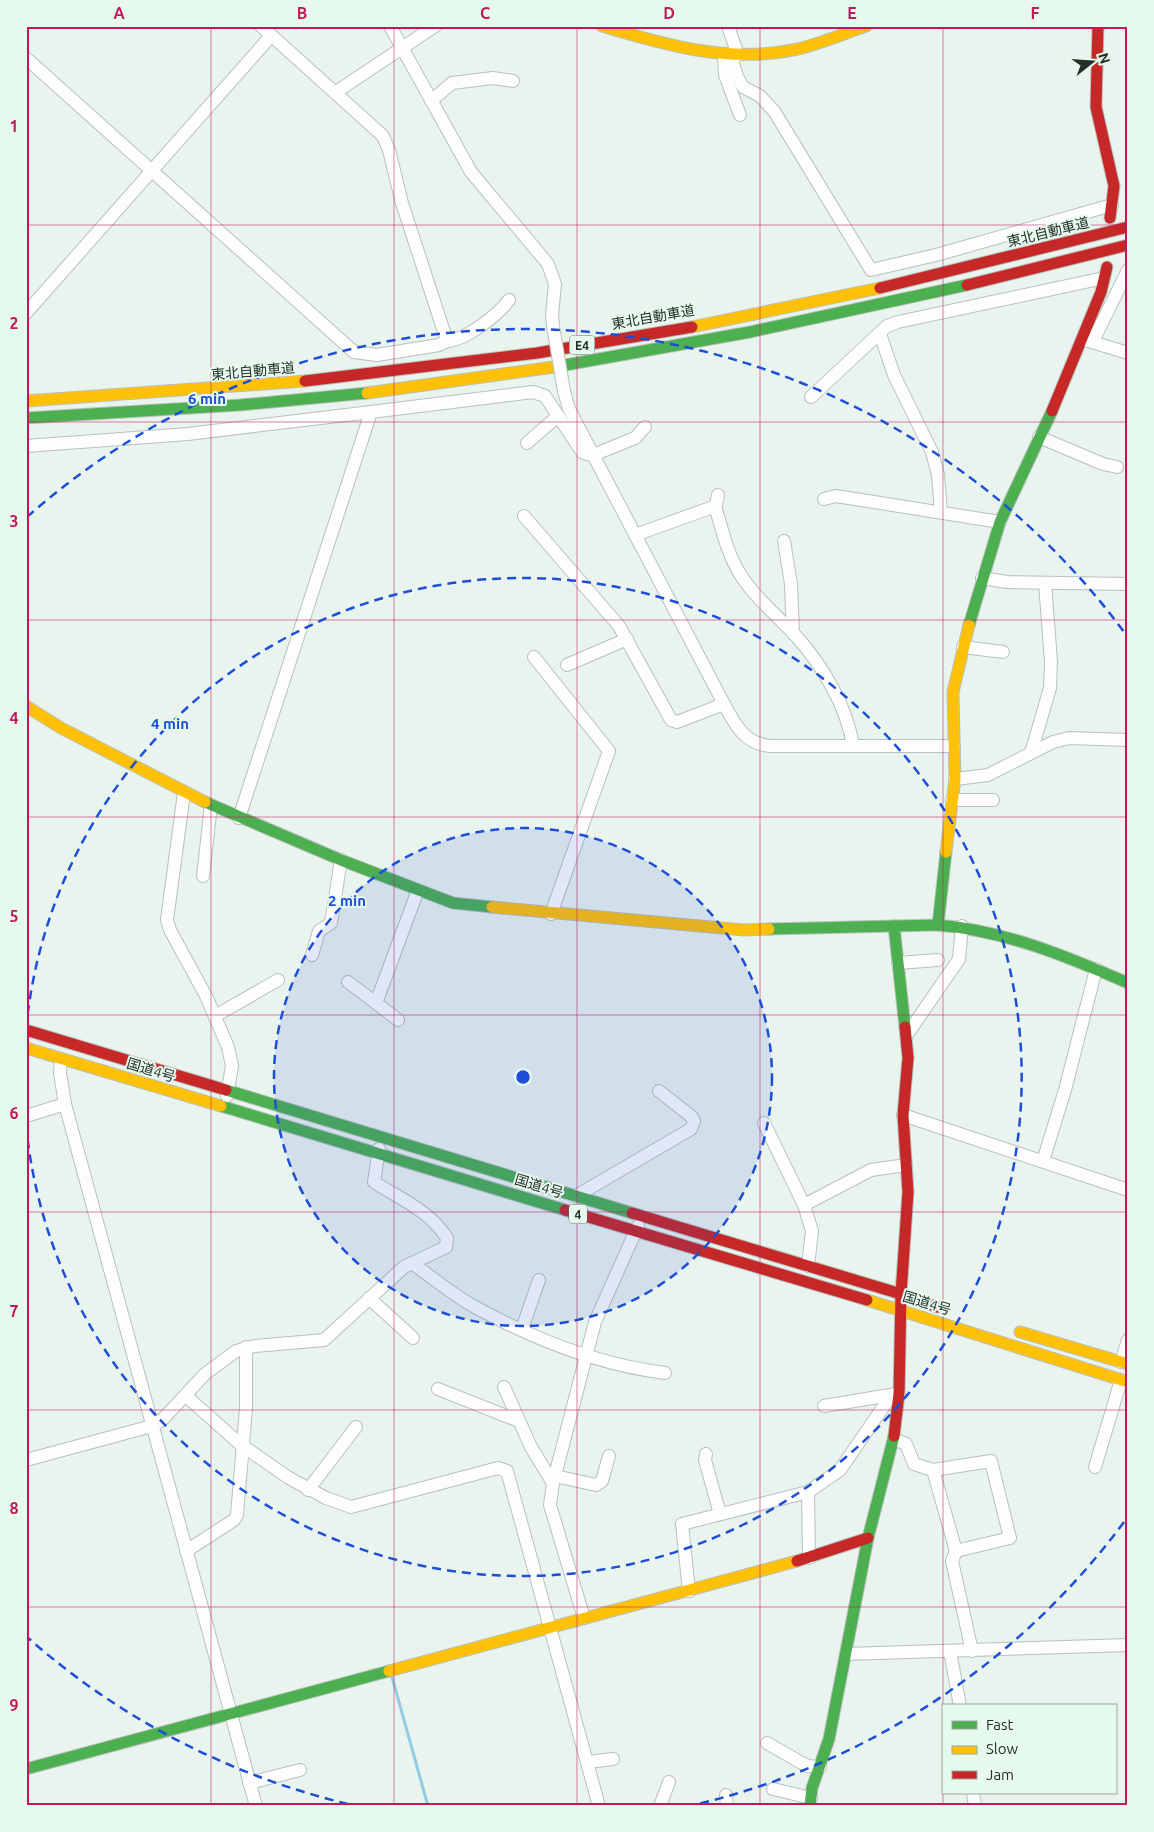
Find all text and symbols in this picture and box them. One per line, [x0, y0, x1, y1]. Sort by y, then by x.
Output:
text: A [113, 4, 125, 22]
text: B [297, 4, 307, 22]
text: C [480, 4, 490, 22]
text: D [663, 4, 675, 22]
text: E [847, 4, 857, 22]
text: F [1031, 4, 1040, 22]
north arrow [1066, 38, 1116, 88]
text: N [1095, 51, 1114, 66]
text: 1 [9, 117, 19, 135]
street label: 東北自動車道 [1005, 214, 1091, 250]
street label: 東北自動車道 [610, 302, 696, 332]
text: 2 [9, 314, 19, 332]
road number: E4 [570, 336, 594, 354]
street label: 東北自動車道 [210, 359, 296, 383]
text: 6 min [188, 390, 226, 407]
text: 3 [9, 512, 19, 530]
text: 4 [9, 709, 19, 727]
text: 4 min [151, 715, 189, 732]
text: 2 min [328, 892, 366, 909]
text: 5 [9, 907, 19, 925]
street label: 国道4号 [125, 1055, 177, 1085]
centre of rings [514, 1068, 532, 1086]
text: 6 [9, 1104, 19, 1122]
street label: 国道4号 [513, 1171, 565, 1201]
road number: 4 [569, 1204, 587, 1224]
street label: 国道4号 [901, 1288, 953, 1318]
text: 7 [9, 1302, 19, 1320]
text: 8 [9, 1499, 19, 1517]
text: 9 [9, 1696, 19, 1714]
legend [942, 1704, 1116, 1794]
text: Fast [986, 1716, 1014, 1733]
text: Slow [986, 1740, 1019, 1757]
text: Jam [986, 1766, 1014, 1783]

